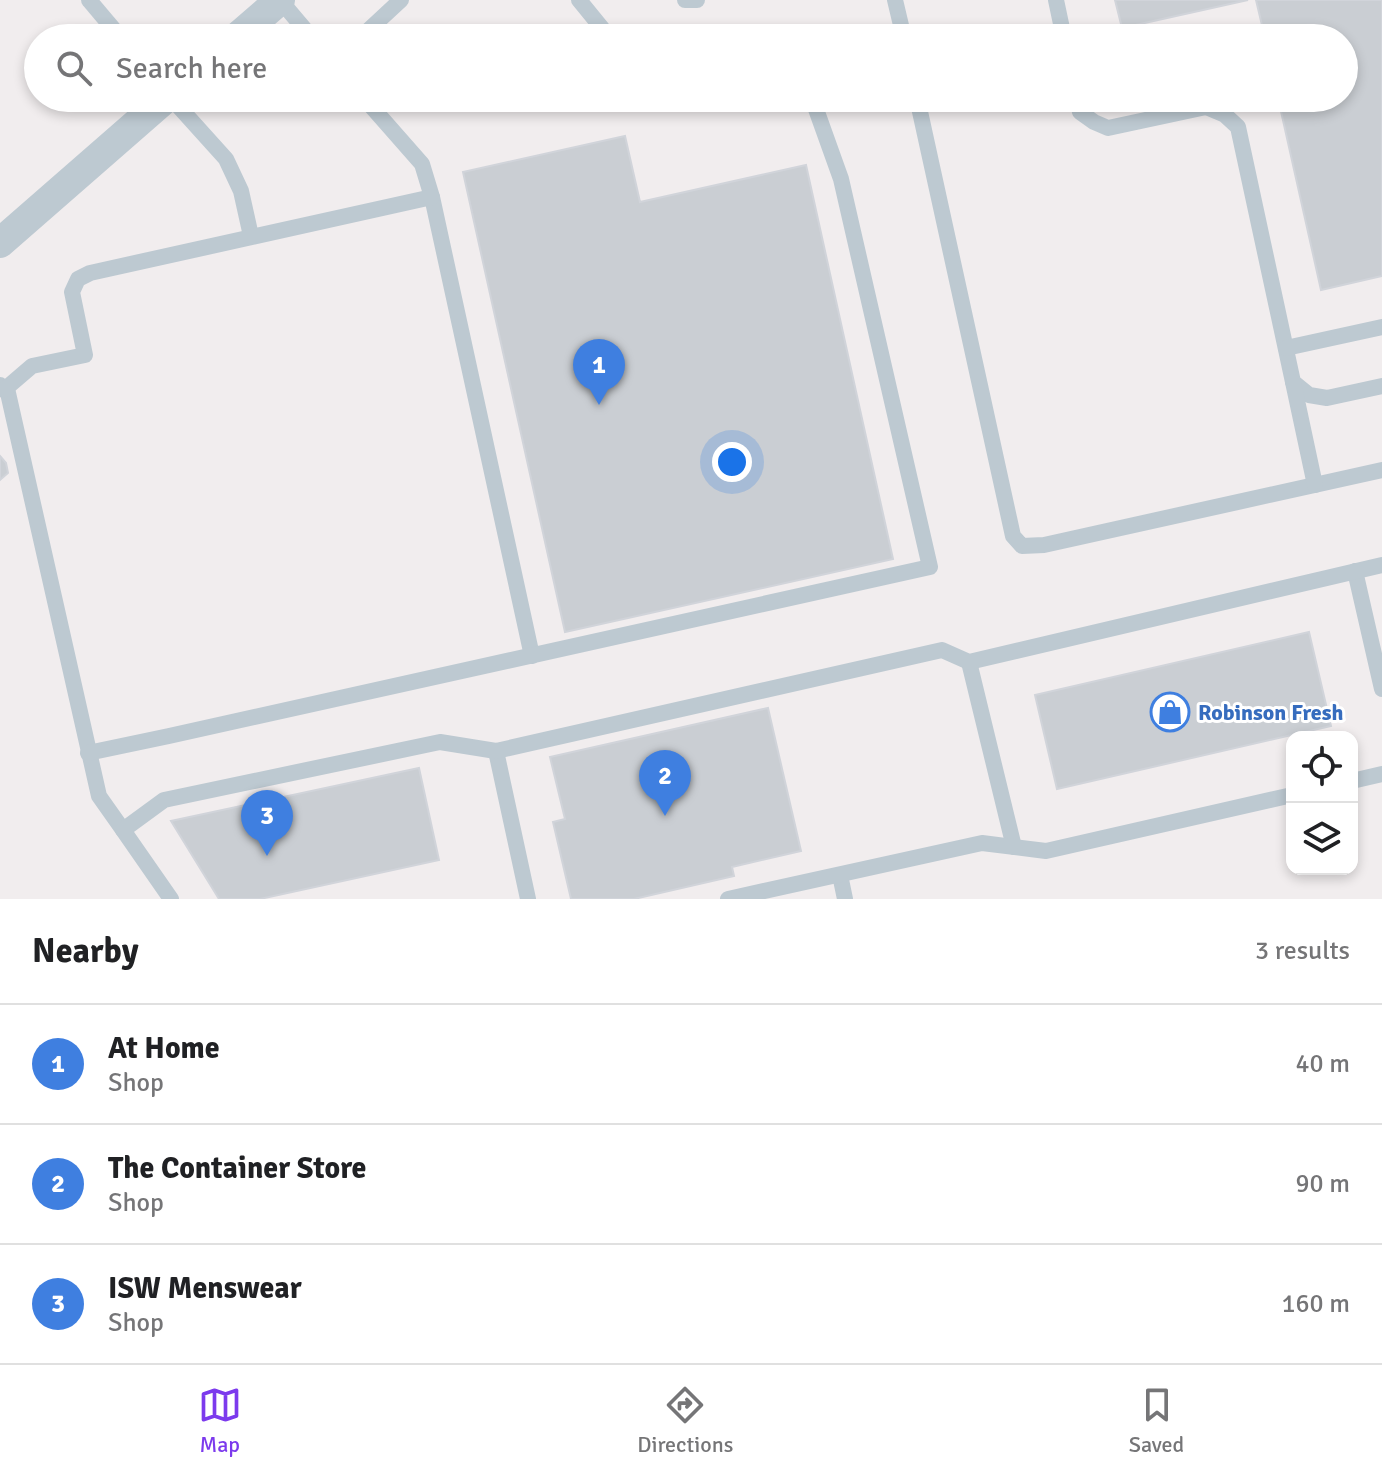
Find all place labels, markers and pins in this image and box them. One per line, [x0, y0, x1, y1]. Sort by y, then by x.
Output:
pin: 1 [573, 339, 625, 405]
shop icon: Robinson Fresh [1149, 691, 1191, 733]
place label: Robinson Fresh [1198, 699, 1343, 726]
pin: 2 [639, 750, 691, 816]
pin: 3 [241, 790, 293, 856]

